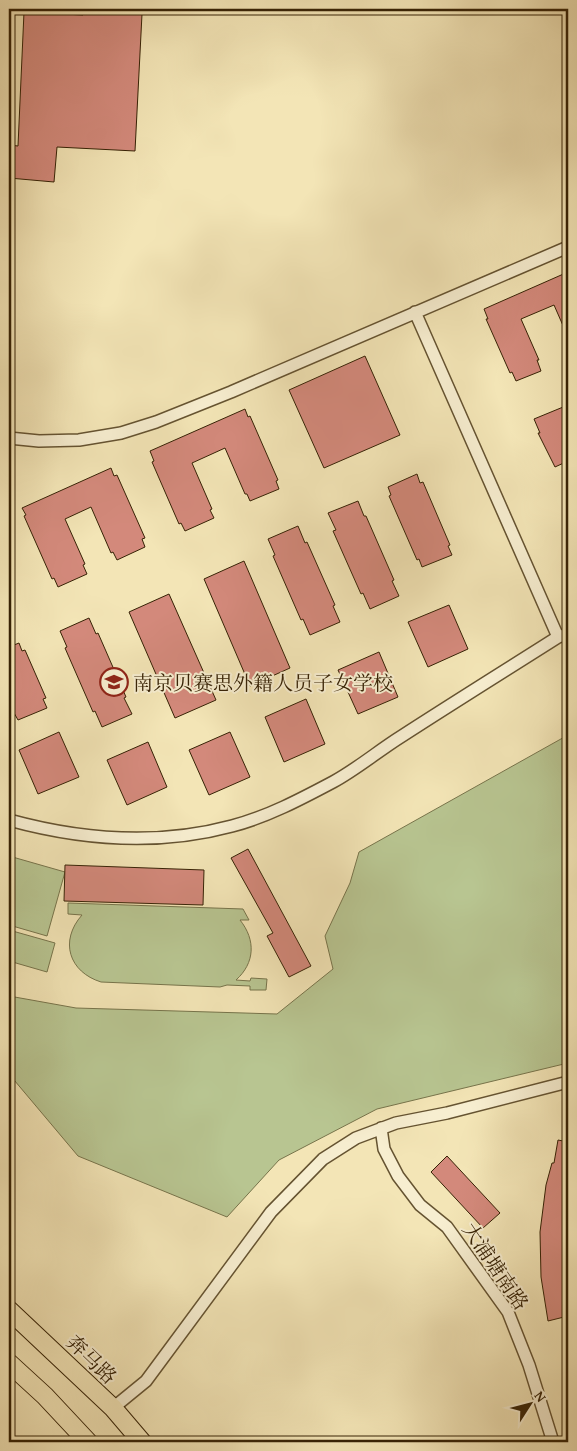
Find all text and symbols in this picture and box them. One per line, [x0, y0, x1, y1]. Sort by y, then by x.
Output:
school or university icon: 南京贝赛思外籍人员子女学校 [99, 667, 129, 697]
place label: 南京贝赛思外籍人员子女学校 [133, 668, 393, 697]
street label: 大浦塘南路 [456, 1216, 536, 1316]
street label: 奔马路 [60, 1328, 124, 1390]
north arrow [504, 1378, 554, 1428]
text: N [530, 1387, 552, 1407]

